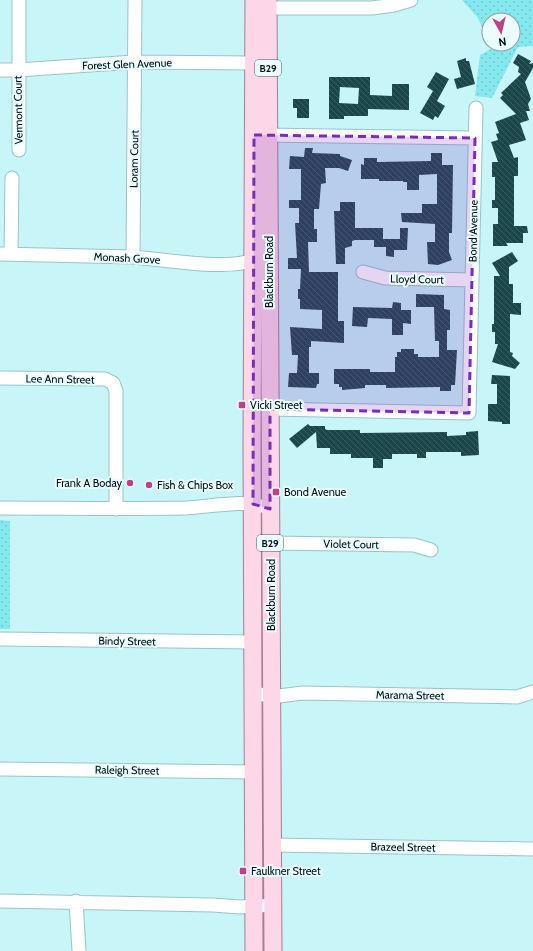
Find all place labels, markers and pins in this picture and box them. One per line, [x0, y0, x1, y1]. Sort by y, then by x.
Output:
place label: Vicki Street [250, 398, 303, 412]
marker: Vicki Street [237, 400, 247, 410]
place label: Frank A Boday [56, 476, 122, 490]
marker: Frank A Boday [125, 478, 135, 488]
place label: Fish & Chips Box [157, 478, 234, 492]
marker: Fish & Chips Box [144, 480, 154, 490]
place label: Bond Avenue [284, 485, 347, 499]
marker: Bond Avenue [271, 487, 281, 497]
place label: Faulkner Street [251, 864, 321, 878]
marker: Faulkner Street [238, 866, 248, 876]

